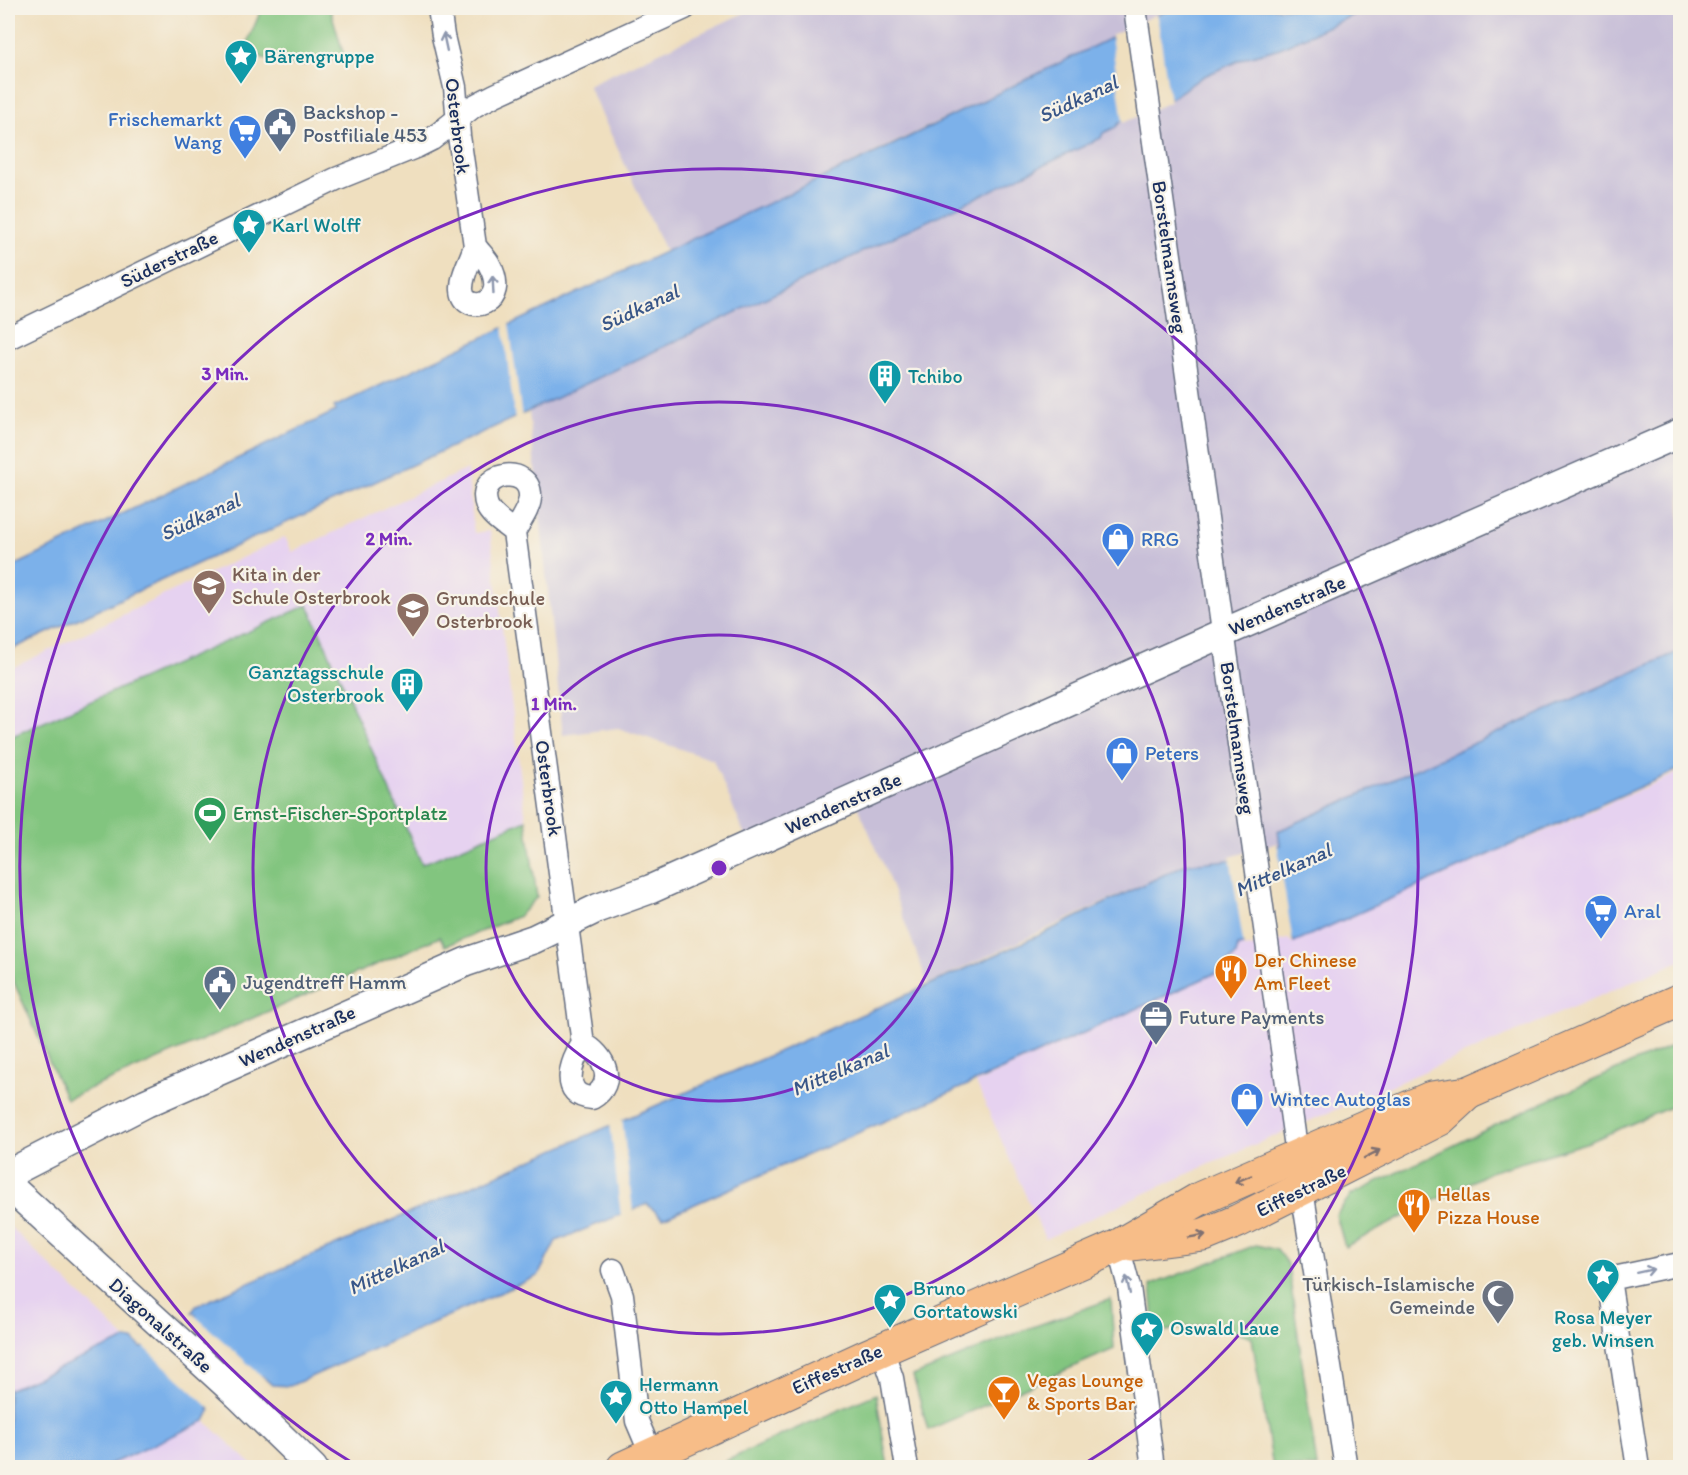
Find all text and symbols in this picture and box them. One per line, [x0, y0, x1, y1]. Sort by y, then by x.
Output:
one-way arrow [439, 33, 450, 53]
place icon: Bärengruppe [223, 38, 259, 85]
place label: Bärengruppe [264, 44, 375, 68]
water label: Südkanal [1034, 68, 1123, 128]
street label: Osterbrook [440, 76, 476, 176]
place label: Backshop - Postfiliale 453 [303, 100, 428, 147]
public building icon: Backshop - Postfiliale 453 [262, 106, 298, 153]
place label: Frischemarkt Wang [108, 107, 223, 154]
supermarket icon: Frischemarkt Wang [227, 113, 263, 160]
street label: Borstelmannsweg [1147, 179, 1193, 336]
place icon: Karl Wolff [231, 207, 267, 254]
place label: Karl Wolff [272, 213, 361, 237]
street label: Süderstraße [116, 225, 222, 293]
one-way arrow [488, 276, 499, 295]
water label: Südkanal [595, 277, 684, 337]
building icon: Tchibo [867, 358, 903, 405]
text: 3 Min. [201, 363, 249, 385]
place label: Tchibo [908, 364, 963, 388]
water label: Südkanal [156, 486, 245, 546]
shop icon: RRG [1100, 521, 1136, 568]
place label: RRG [1141, 527, 1179, 551]
text: 2 Min. [366, 528, 412, 550]
place label: Kita in der Schule Osterbrook [232, 562, 391, 609]
school or university icon: Kita in der Schule Osterbrook [191, 568, 227, 615]
street label: Wendenstraße [1225, 569, 1349, 641]
place label: Grundschule Osterbrook [436, 586, 545, 633]
school or university icon: Grundschule Osterbrook [395, 591, 431, 638]
place label: Ganztagsschule Osterbrook [248, 660, 385, 707]
street label: Borstelmannsweg [1215, 660, 1261, 817]
building icon: Ganztagsschule Osterbrook [389, 666, 425, 713]
text: 1 Min. [531, 693, 577, 715]
shop icon: Peters [1104, 735, 1140, 782]
street label: Osterbrook [530, 738, 568, 838]
place label: Peters [1145, 741, 1199, 765]
street label: Wendenstraße [781, 767, 905, 839]
sports icon: Ernst-Fischer-Sportplatz [192, 795, 228, 842]
place label: Ernst-Fischer-Sportplatz [233, 801, 448, 825]
water label: Mittelkanal [1231, 836, 1337, 902]
centre of rings [709, 858, 729, 878]
supermarket icon: Aral [1583, 893, 1619, 940]
place label: Aral [1624, 899, 1661, 923]
place label: Der Chinese Am Fleet [1254, 948, 1357, 995]
restaurant icon: Der Chinese Am Fleet [1213, 953, 1249, 1000]
public building icon: Jugendtreff Hamm [202, 964, 238, 1011]
place label: Jugendtreff Hamm [243, 970, 407, 994]
office icon: Future Payments [1138, 999, 1174, 1046]
street label: Wendenstraße [235, 1000, 359, 1072]
place label: Future Payments [1179, 1005, 1324, 1029]
water label: Mittelkanal [787, 1037, 894, 1101]
shop icon: Wintec Autoglas [1229, 1081, 1265, 1128]
place label: Wintec Autoglas [1270, 1087, 1411, 1111]
one-way arrow [1363, 1148, 1381, 1159]
street label: Eiffestraße [1252, 1158, 1350, 1222]
one-way arrow [1235, 1174, 1253, 1186]
place label: Hellas Pizza House [1437, 1182, 1540, 1229]
restaurant icon: Hellas Pizza House [1396, 1187, 1432, 1234]
one-way arrow [1187, 1230, 1206, 1241]
water label: Mittelkanal [344, 1233, 450, 1300]
place icon: Rosa Meyer geb. Winsen [1585, 1257, 1621, 1304]
one-way arrow [1635, 1265, 1654, 1277]
street label: Diagonalstraße [104, 1272, 218, 1378]
place label: Türkisch-Islamische Gemeinde [1302, 1272, 1475, 1319]
one-way arrow [1122, 1275, 1133, 1295]
place label: Bruno Gortatowski [913, 1276, 1018, 1323]
mosque icon: Türkisch-Islamische Gemeinde [1480, 1278, 1516, 1325]
place icon: Bruno Gortatowski [872, 1282, 908, 1329]
place label: Rosa Meyer geb. Winsen [1552, 1305, 1655, 1352]
place icon: Oswald Laue [1129, 1310, 1165, 1357]
place label: Oswald Laue [1170, 1316, 1279, 1340]
street label: Eiffestraße [788, 1338, 886, 1400]
place label: Vegas Lounge & Sports Bar [1027, 1368, 1143, 1415]
place label: Hermann Otto Hampel [639, 1372, 748, 1419]
bar icon: Vegas Lounge & Sports Bar [986, 1374, 1022, 1421]
place icon: Hermann Otto Hampel [598, 1378, 634, 1425]

